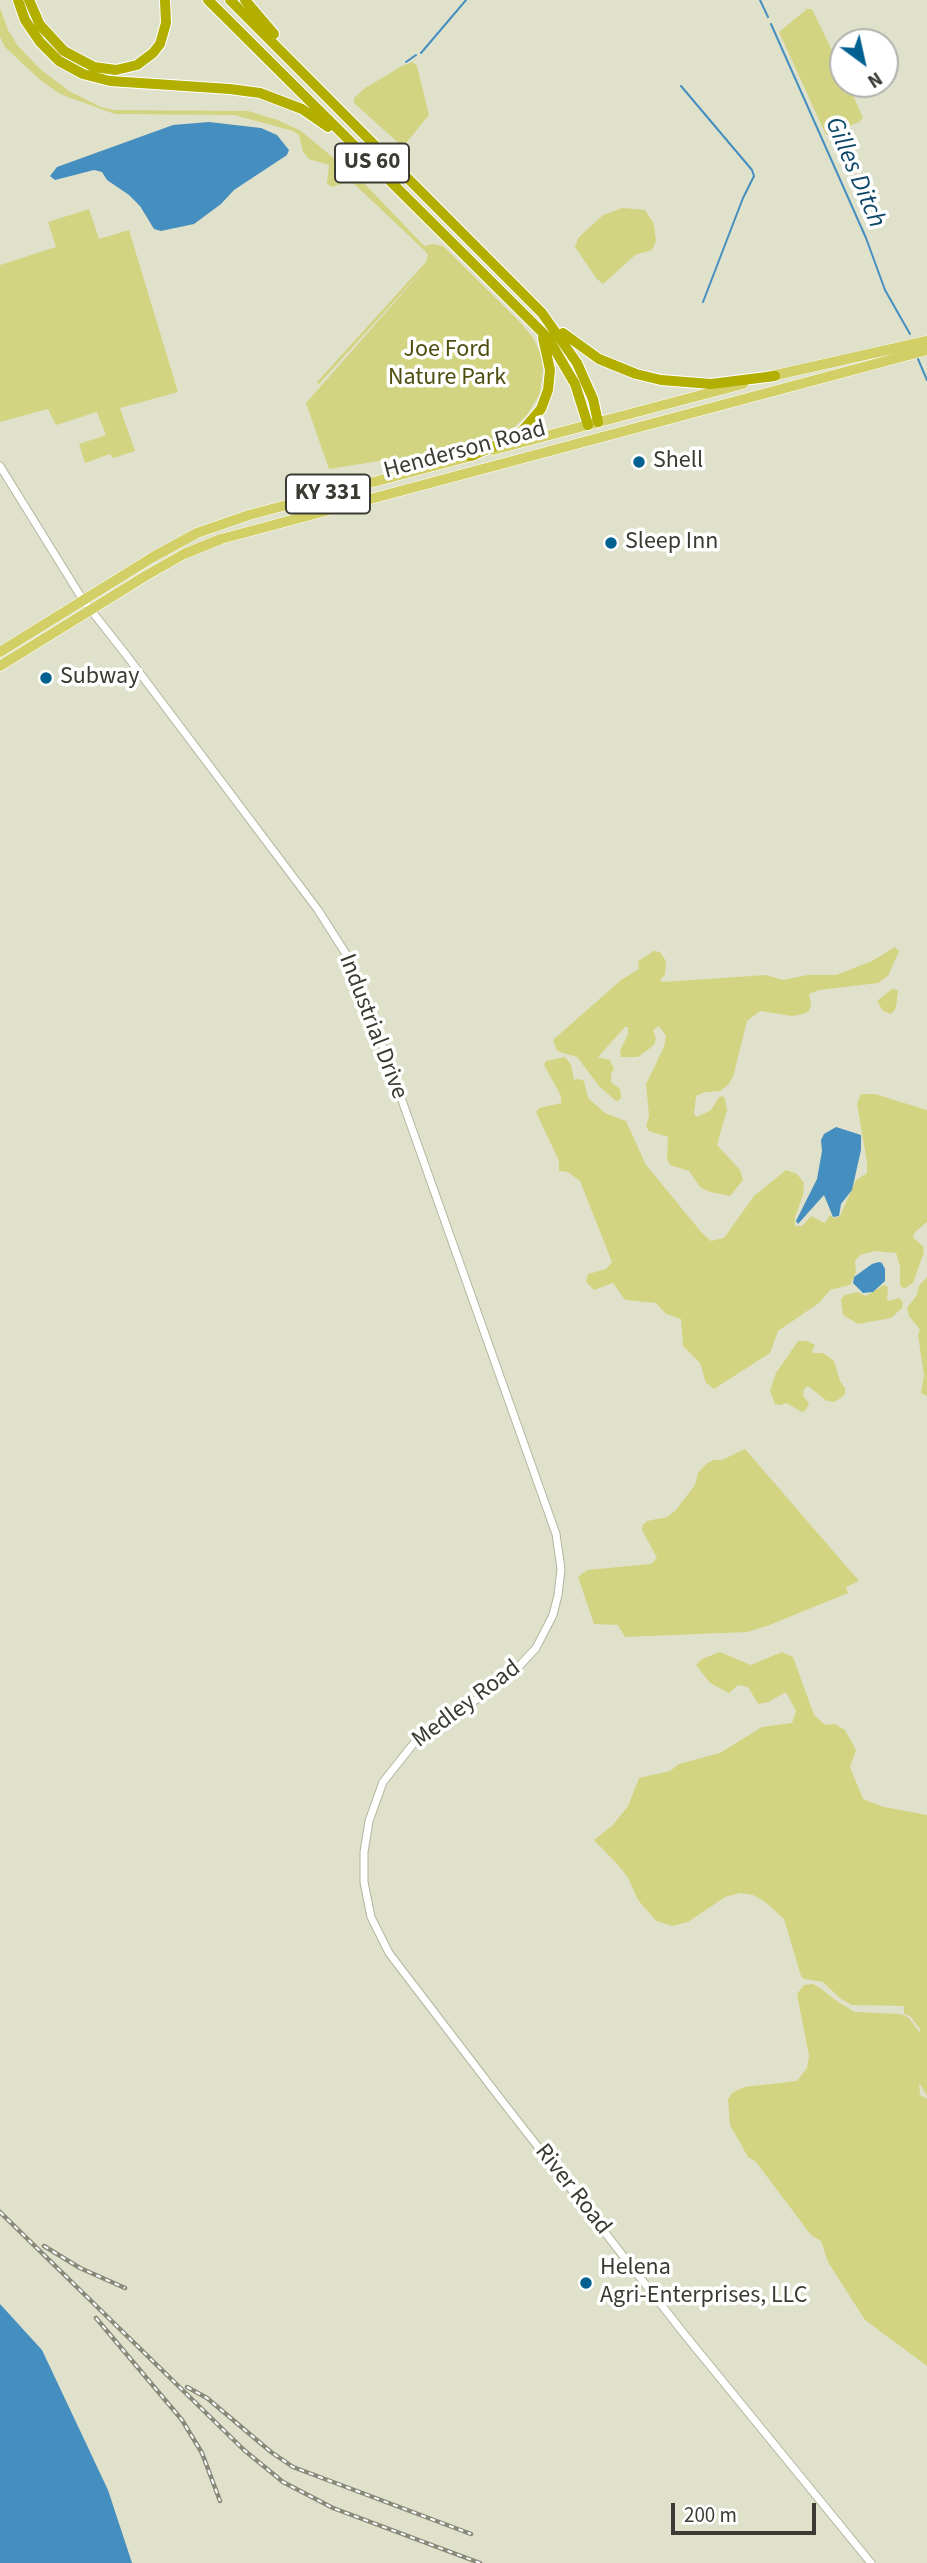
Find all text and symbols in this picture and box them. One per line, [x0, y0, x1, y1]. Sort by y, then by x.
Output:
north arrow [829, 28, 899, 98]
text: N [862, 65, 887, 94]
water label: Gilles Ditch [817, 113, 891, 233]
road number: US 60 [335, 144, 409, 182]
park label: Joe Ford Nature Park [388, 337, 506, 393]
street label: Henderson Road [381, 416, 549, 486]
place label: Shell [653, 448, 703, 476]
marker: Shell [631, 454, 647, 470]
road number: KY 331 [286, 474, 370, 514]
place label: Sleep Inn [625, 529, 718, 557]
marker: Sleep Inn [603, 535, 619, 551]
place label: Subway [60, 664, 139, 692]
marker: Subway [38, 670, 54, 686]
street label: Industrial Drive [331, 951, 413, 1103]
street label: Medley Road [407, 1655, 527, 1755]
street label: River Road [528, 2139, 616, 2241]
place label: Helena Agri-Enterprises, LLC [600, 2255, 807, 2311]
marker: Helena Agri-Enterprises, LLC [578, 2275, 594, 2291]
scale bar [675, 2490, 820, 2534]
text: 200 m [684, 2500, 737, 2530]

